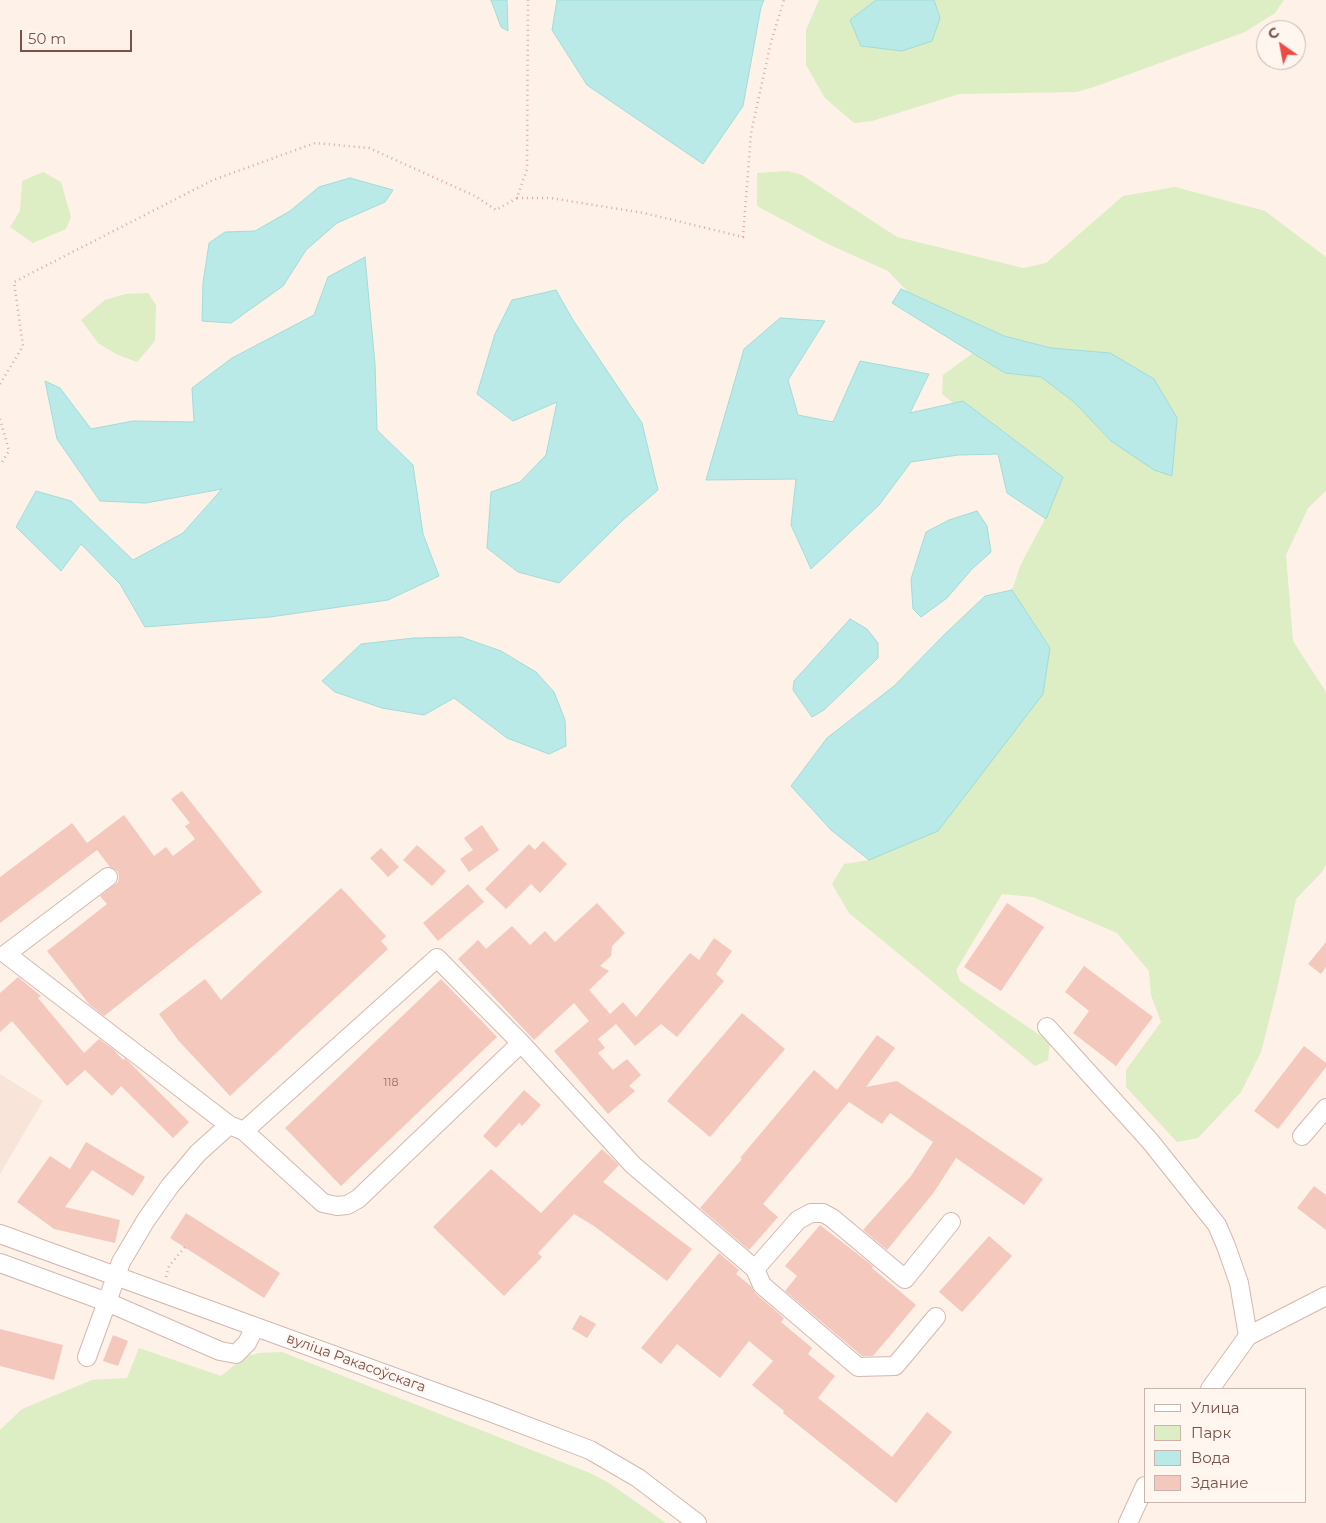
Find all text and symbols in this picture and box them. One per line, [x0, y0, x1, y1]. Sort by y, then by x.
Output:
scale bar [22, 20, 135, 52]
north arrow [1256, 20, 1306, 70]
text: С [1264, 23, 1283, 44]
text: 50 m [28, 29, 66, 48]
house number: 118 [384, 1076, 398, 1090]
street label: вуліца Ракасоўскага [284, 1330, 428, 1396]
legend [1144, 1388, 1306, 1503]
text: Улица [1191, 1398, 1239, 1417]
text: Парк [1191, 1423, 1231, 1442]
text: Вода [1191, 1448, 1230, 1467]
text: Здание [1191, 1473, 1249, 1492]

